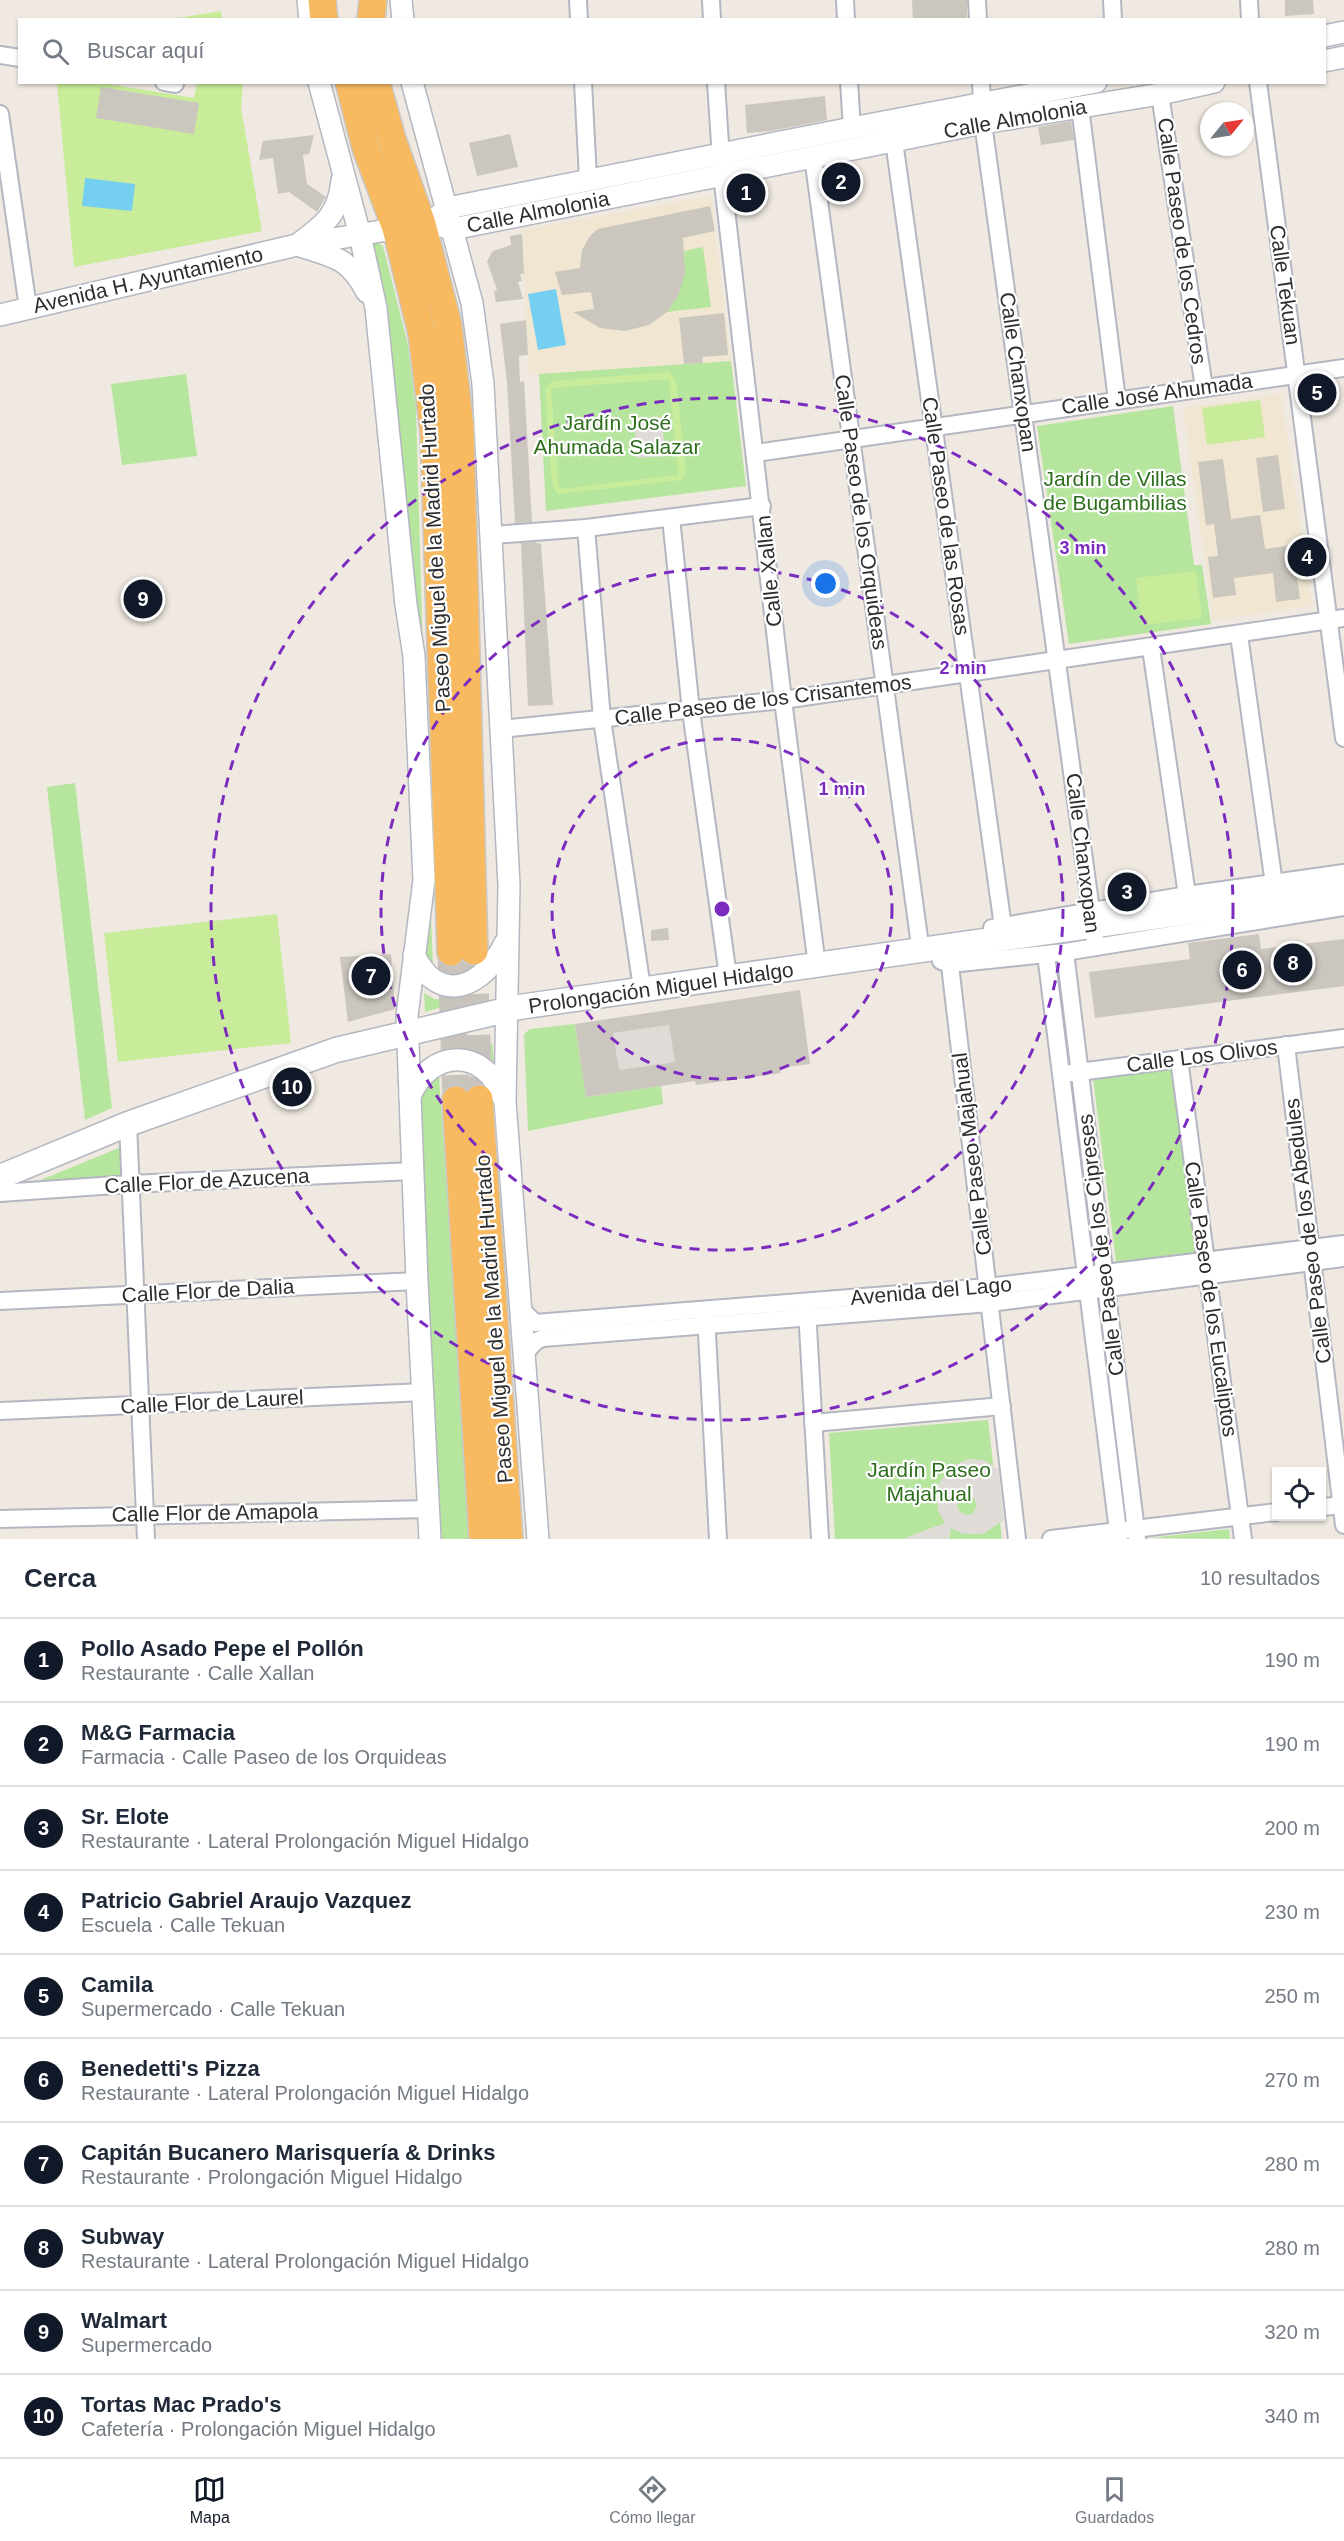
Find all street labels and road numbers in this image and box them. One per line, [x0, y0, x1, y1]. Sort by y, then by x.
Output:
street label: Calle Almolonia [942, 95, 1088, 142]
street label: Calle Paseo de los Cedros [1154, 116, 1211, 366]
street label: Calle Almolonia [465, 186, 611, 237]
street label: Calle Tekuan [1266, 223, 1305, 346]
street label: Avenida H. Ayuntamiento [31, 242, 265, 317]
street label: Calle Chanxopan [996, 291, 1041, 453]
street label: Calle José Ahumada [1060, 369, 1254, 418]
street label: Calle Paseo de los Orquideas [831, 373, 892, 651]
street label: Paseo Miguel de la Madrid Hurtado [414, 383, 455, 713]
street label: Calle Paseo de las Rosas [918, 395, 975, 637]
street label: Calle Xallan [751, 514, 786, 628]
street label: Calle Paseo de los Crisantemos [613, 670, 913, 729]
street label: Calle Chanxopan [1062, 772, 1105, 934]
street label: Prolongación Miguel Hidalgo [527, 958, 795, 1017]
street label: Calle Los Olivos [1125, 1035, 1279, 1076]
street label: Calle Paseo Majahual [948, 1051, 995, 1257]
street label: Calle Paseo de los Abedules [1280, 1097, 1335, 1365]
street label: Calle Paseo de los Cipreses [1073, 1113, 1128, 1377]
street label: Paseo Miguel de la Madrid Hurtado [471, 1154, 516, 1484]
street label: Calle Paseo de los Eucaliptos [1181, 1160, 1242, 1438]
street label: Calle Flor de Azucena [104, 1164, 310, 1197]
street label: Avenida del Lago [849, 1272, 1013, 1309]
street label: Calle Flor de Dalia [121, 1274, 295, 1307]
street label: Calle Flor de Laurel [120, 1385, 304, 1418]
street label: Calle Flor de Amapola [112, 1499, 319, 1526]

